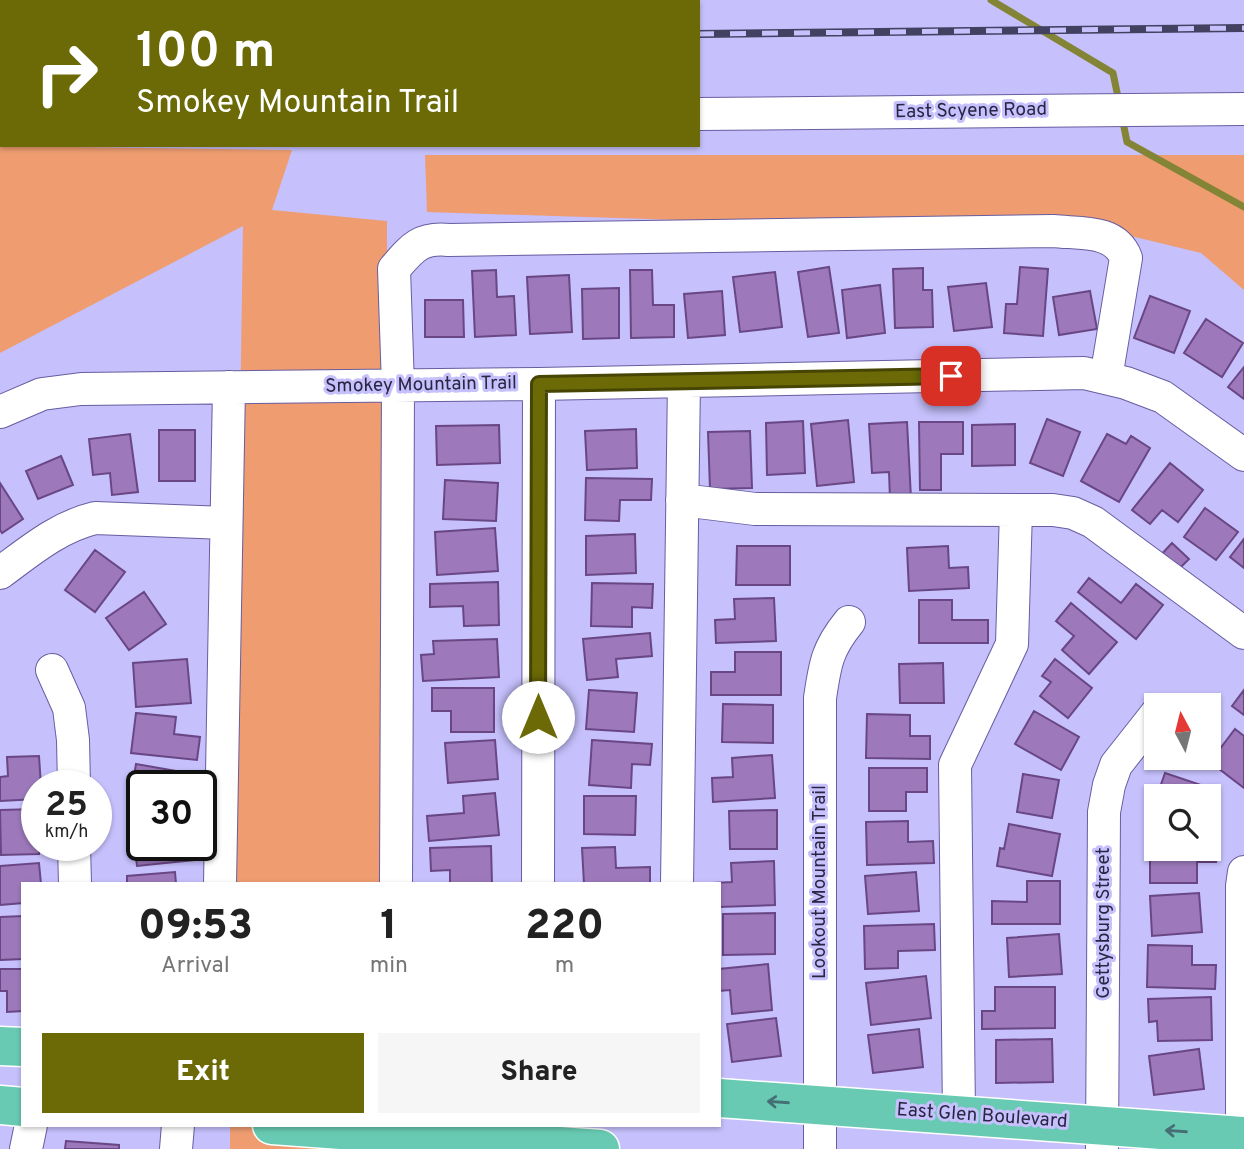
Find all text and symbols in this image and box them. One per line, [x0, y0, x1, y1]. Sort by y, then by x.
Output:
text: 100 m [136, 23, 275, 85]
icon: right [21, 28, 112, 119]
text: Smokey Mountain Trail [136, 84, 459, 124]
street label: East Scyene Road [895, 98, 1047, 124]
pin [921, 346, 981, 406]
icon: arrive [932, 357, 970, 395]
street label: Smokey Mountain Trail [325, 371, 517, 399]
position arrow [501, 680, 575, 754]
north arrow [1144, 693, 1222, 770]
map controls [1144, 693, 1221, 861]
speed limit sign: 30 [126, 770, 217, 861]
text: 25 [45, 784, 88, 828]
button: search [1144, 784, 1221, 861]
street label: Lookout Mountain Trail [808, 785, 832, 979]
text: km/h [45, 821, 88, 844]
street label: Gettysburg Street [1092, 847, 1116, 999]
text: 09:53 [138, 901, 253, 954]
text: 1 [380, 901, 398, 954]
text: 220 [525, 901, 604, 954]
text: Arrival [161, 952, 230, 981]
text: min [370, 952, 408, 981]
text: m [555, 952, 574, 981]
button: Exit [42, 1033, 364, 1113]
button: Share [378, 1033, 700, 1113]
one-way arrow [767, 1095, 790, 1108]
street label: East Glen Boulevard [896, 1098, 1068, 1134]
one-way arrow [1165, 1124, 1188, 1137]

